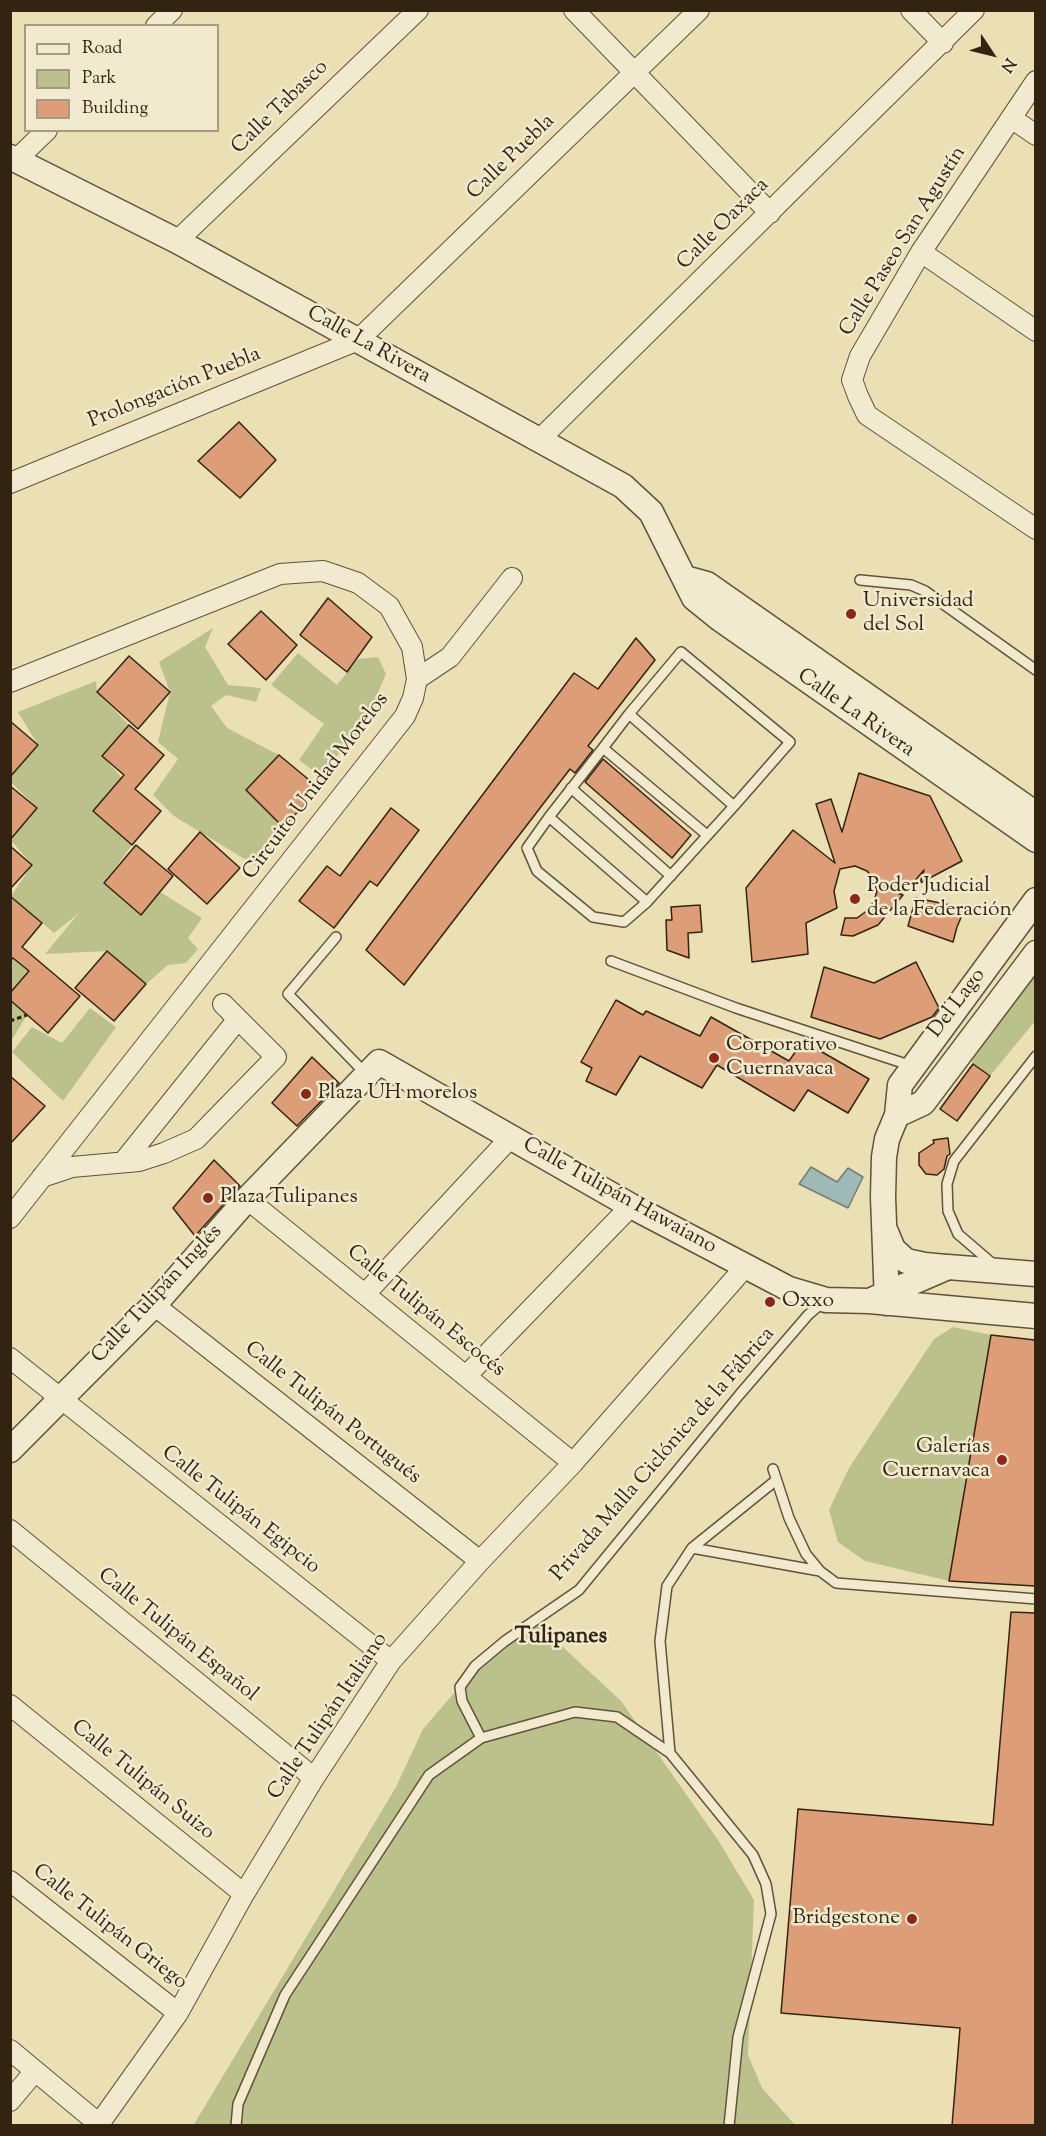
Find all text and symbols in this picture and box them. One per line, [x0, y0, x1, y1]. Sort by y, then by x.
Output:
legend [24, 24, 219, 132]
north arrow [962, 24, 1022, 84]
text: Road [82, 36, 122, 62]
text: N [994, 53, 1020, 76]
street label: Calle Tabasco [227, 56, 335, 160]
text: Park [82, 66, 116, 92]
text: Building [82, 96, 148, 122]
street label: Calle Puebla [463, 110, 561, 206]
street label: Calle Paseo San Agustín [835, 142, 973, 342]
street label: Calle Oaxaca [673, 174, 775, 276]
street label: Calle La Rivera [302, 302, 434, 390]
street label: Prolongación Puebla [85, 343, 265, 435]
place label: Universidad del Sol [863, 589, 974, 639]
marker: Universidad del Sol [844, 607, 858, 621]
street label: Calle La Rivera [791, 664, 919, 764]
street label: Circuito Unidad Morelos [239, 689, 395, 885]
place label: Poder Judicial de la Federación [867, 874, 1012, 924]
marker: Poder Judicial de la Federación [848, 892, 862, 906]
street label: Del Lago [924, 964, 992, 1044]
place label: Corporativo Cuernavaca [726, 1033, 837, 1083]
marker: Corporativo Cuernavaca [707, 1051, 721, 1065]
place label: Plaza UH morelos [318, 1081, 477, 1107]
marker: Plaza UH morelos [299, 1087, 313, 1101]
street label: Calle Tulipán Hawaiano [518, 1133, 720, 1261]
place label: Plaza Tulipanes [220, 1185, 358, 1211]
marker: Plaza Tulipanes [201, 1191, 215, 1205]
street label: Calle Tulipán Inglés [87, 1221, 229, 1369]
street label: Calle Tulipán Escocés [341, 1240, 509, 1384]
place label: Oxxo [782, 1289, 834, 1315]
marker: Oxxo [763, 1295, 777, 1309]
street label: Privada Malla Ciclónica de la Fábrica [547, 1323, 781, 1587]
street label: Calle Tulipán Portugués [239, 1337, 425, 1491]
place label: Galerías Cuernavaca [882, 1435, 990, 1485]
street label: Calle Tulipán Egipcio [156, 1441, 324, 1581]
marker: Galerías Cuernavaca [995, 1453, 1009, 1467]
street label: Calle Tulipán Español [92, 1564, 262, 1708]
district label: Tulipanes [515, 1625, 607, 1651]
street label: Calle Tulipán Italiano [264, 1629, 394, 1805]
street label: Calle Tulipán Suizo [65, 1716, 219, 1846]
street label: Calle Tulipán Griego [27, 1860, 191, 1996]
place label: Bridgestone [793, 1906, 900, 1932]
marker: Bridgestone [905, 1912, 919, 1926]

